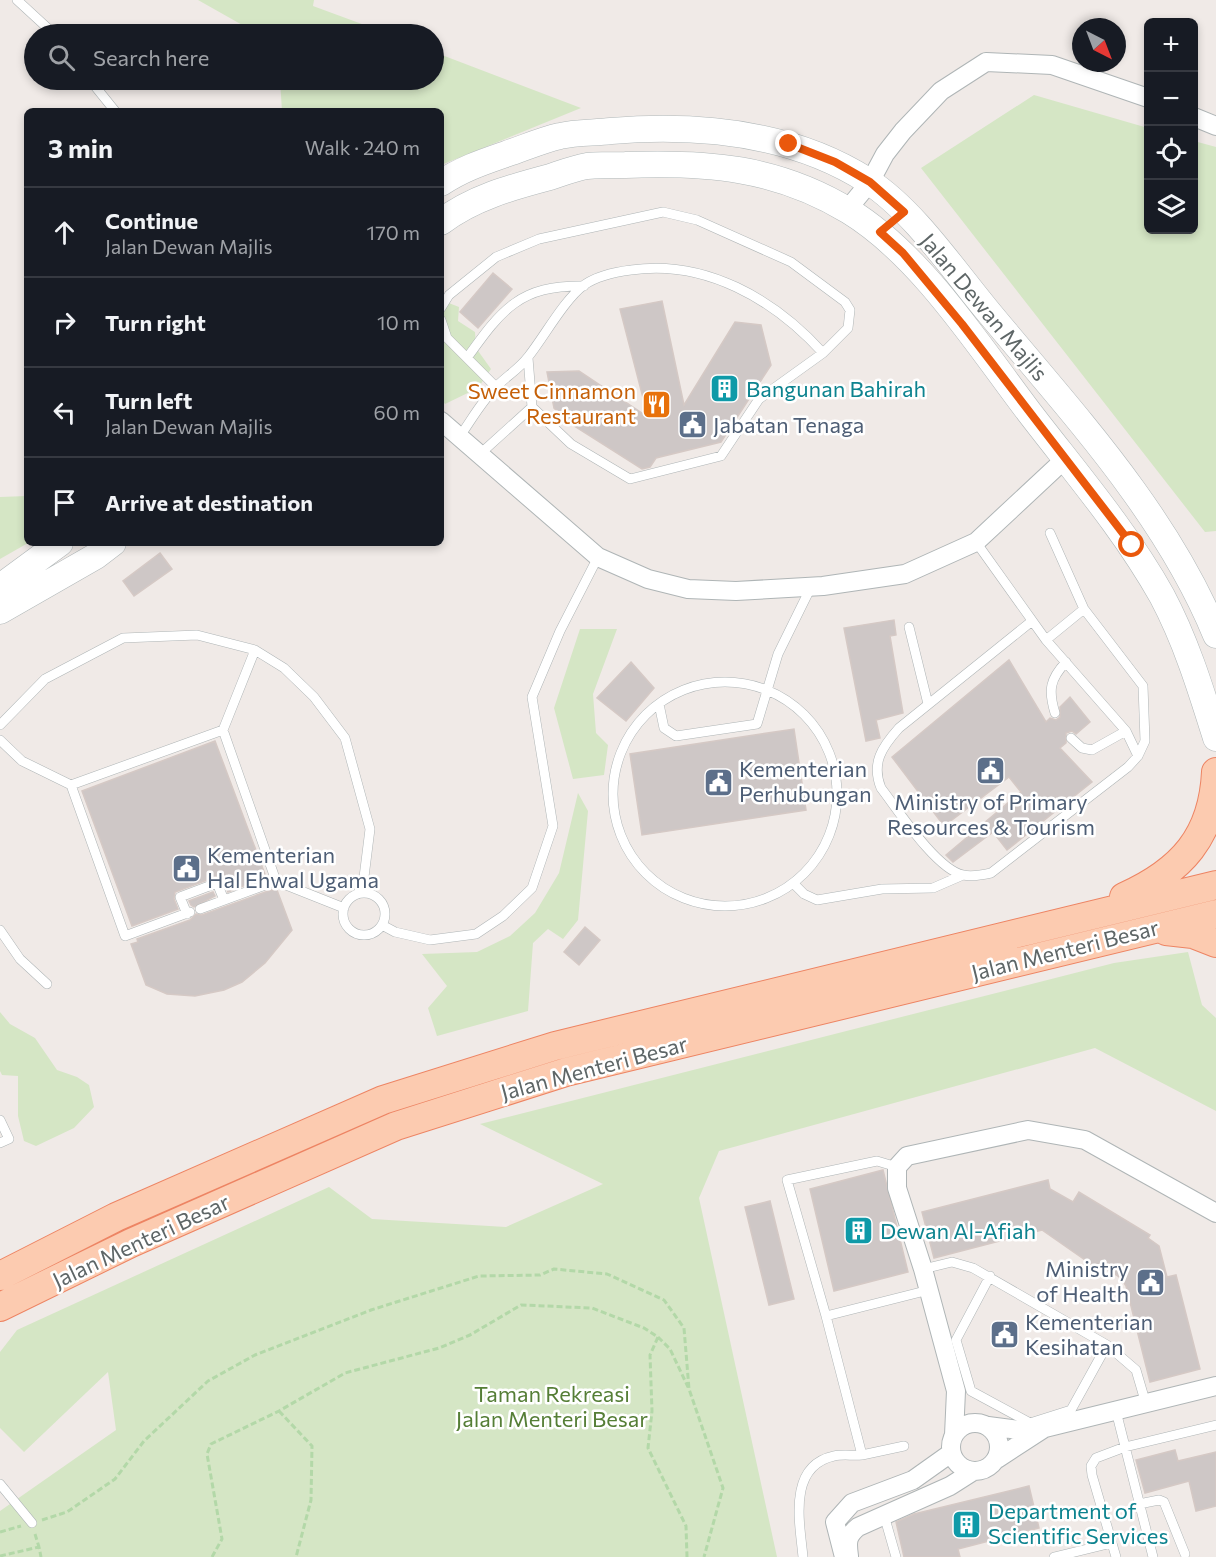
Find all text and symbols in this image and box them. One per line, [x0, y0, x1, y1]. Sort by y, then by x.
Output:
north arrow [1072, 18, 1126, 72]
map controls [1144, 18, 1198, 234]
button: + [1144, 18, 1198, 72]
search box [24, 24, 444, 90]
icon: search [45, 41, 78, 74]
text: Search here [93, 44, 209, 71]
button: − [1144, 72, 1198, 126]
button: locate [1144, 126, 1198, 180]
route end [775, 130, 801, 156]
text: 3 min [48, 132, 113, 163]
text: Walk · 240 m [305, 135, 420, 159]
button: layers [1144, 180, 1198, 234]
text: Continue [105, 207, 198, 234]
icon: ahead [48, 216, 81, 249]
text: 170 m [367, 220, 420, 244]
street label: Jalan Dewan Majlis [915, 227, 1054, 386]
text: Jalan Dewan Majlis [105, 234, 273, 258]
icon: right [48, 306, 81, 339]
text: Turn right [105, 309, 206, 336]
text: 10 m [377, 310, 420, 334]
building icon: Bangunan Bahirah [709, 373, 741, 405]
place label: Bangunan Bahirah [746, 375, 926, 402]
place label: Sweet Cinnamon Restaurant [468, 377, 636, 429]
text: Turn left [105, 387, 192, 414]
restaurant icon: Sweet Cinnamon Restaurant [641, 388, 673, 420]
icon: left [48, 396, 81, 429]
text: 60 m [374, 400, 420, 424]
public building icon: Jabatan Tenaga [676, 409, 708, 441]
place label: Jabatan Tenaga [713, 411, 864, 438]
text: Jalan Dewan Majlis [105, 414, 273, 438]
icon: arrive [48, 486, 81, 519]
text: Arrive at destination [105, 489, 313, 516]
route start [1118, 531, 1144, 557]
public building icon: Ministry of Primary Resources & Tourism [975, 754, 1007, 786]
place label: Kementerian Perhubungan [739, 755, 872, 807]
public building icon: Kementerian Perhubungan [702, 766, 734, 798]
place label: Ministry of Primary Resources & Tourism [887, 788, 1095, 840]
place label: Kementerian Hal Ehwal Ugama [207, 841, 379, 893]
public building icon: Kementerian Hal Ehwal Ugama [170, 852, 202, 884]
street label: Jalan Menteri Besar [968, 913, 1162, 986]
street label: Jalan Menteri Besar [498, 1030, 690, 1105]
street label: Jalan Menteri Besar [48, 1188, 234, 1293]
building icon: Dewan Al-Afiah [843, 1215, 875, 1247]
place label: Dewan Al-Afiah [880, 1217, 1036, 1244]
place label: Ministry of Health [1036, 1255, 1129, 1307]
public building icon: Ministry of Health [1134, 1266, 1166, 1298]
place label: Kementerian Kesihatan [1025, 1308, 1153, 1360]
public building icon: Kementerian Kesihatan [988, 1319, 1020, 1351]
park label: Taman Rekreasi Jalan Menteri Besar [456, 1380, 648, 1432]
place label: Department of Scientific Services [988, 1497, 1169, 1549]
building icon: Department of Scientific Services [951, 1508, 983, 1540]

